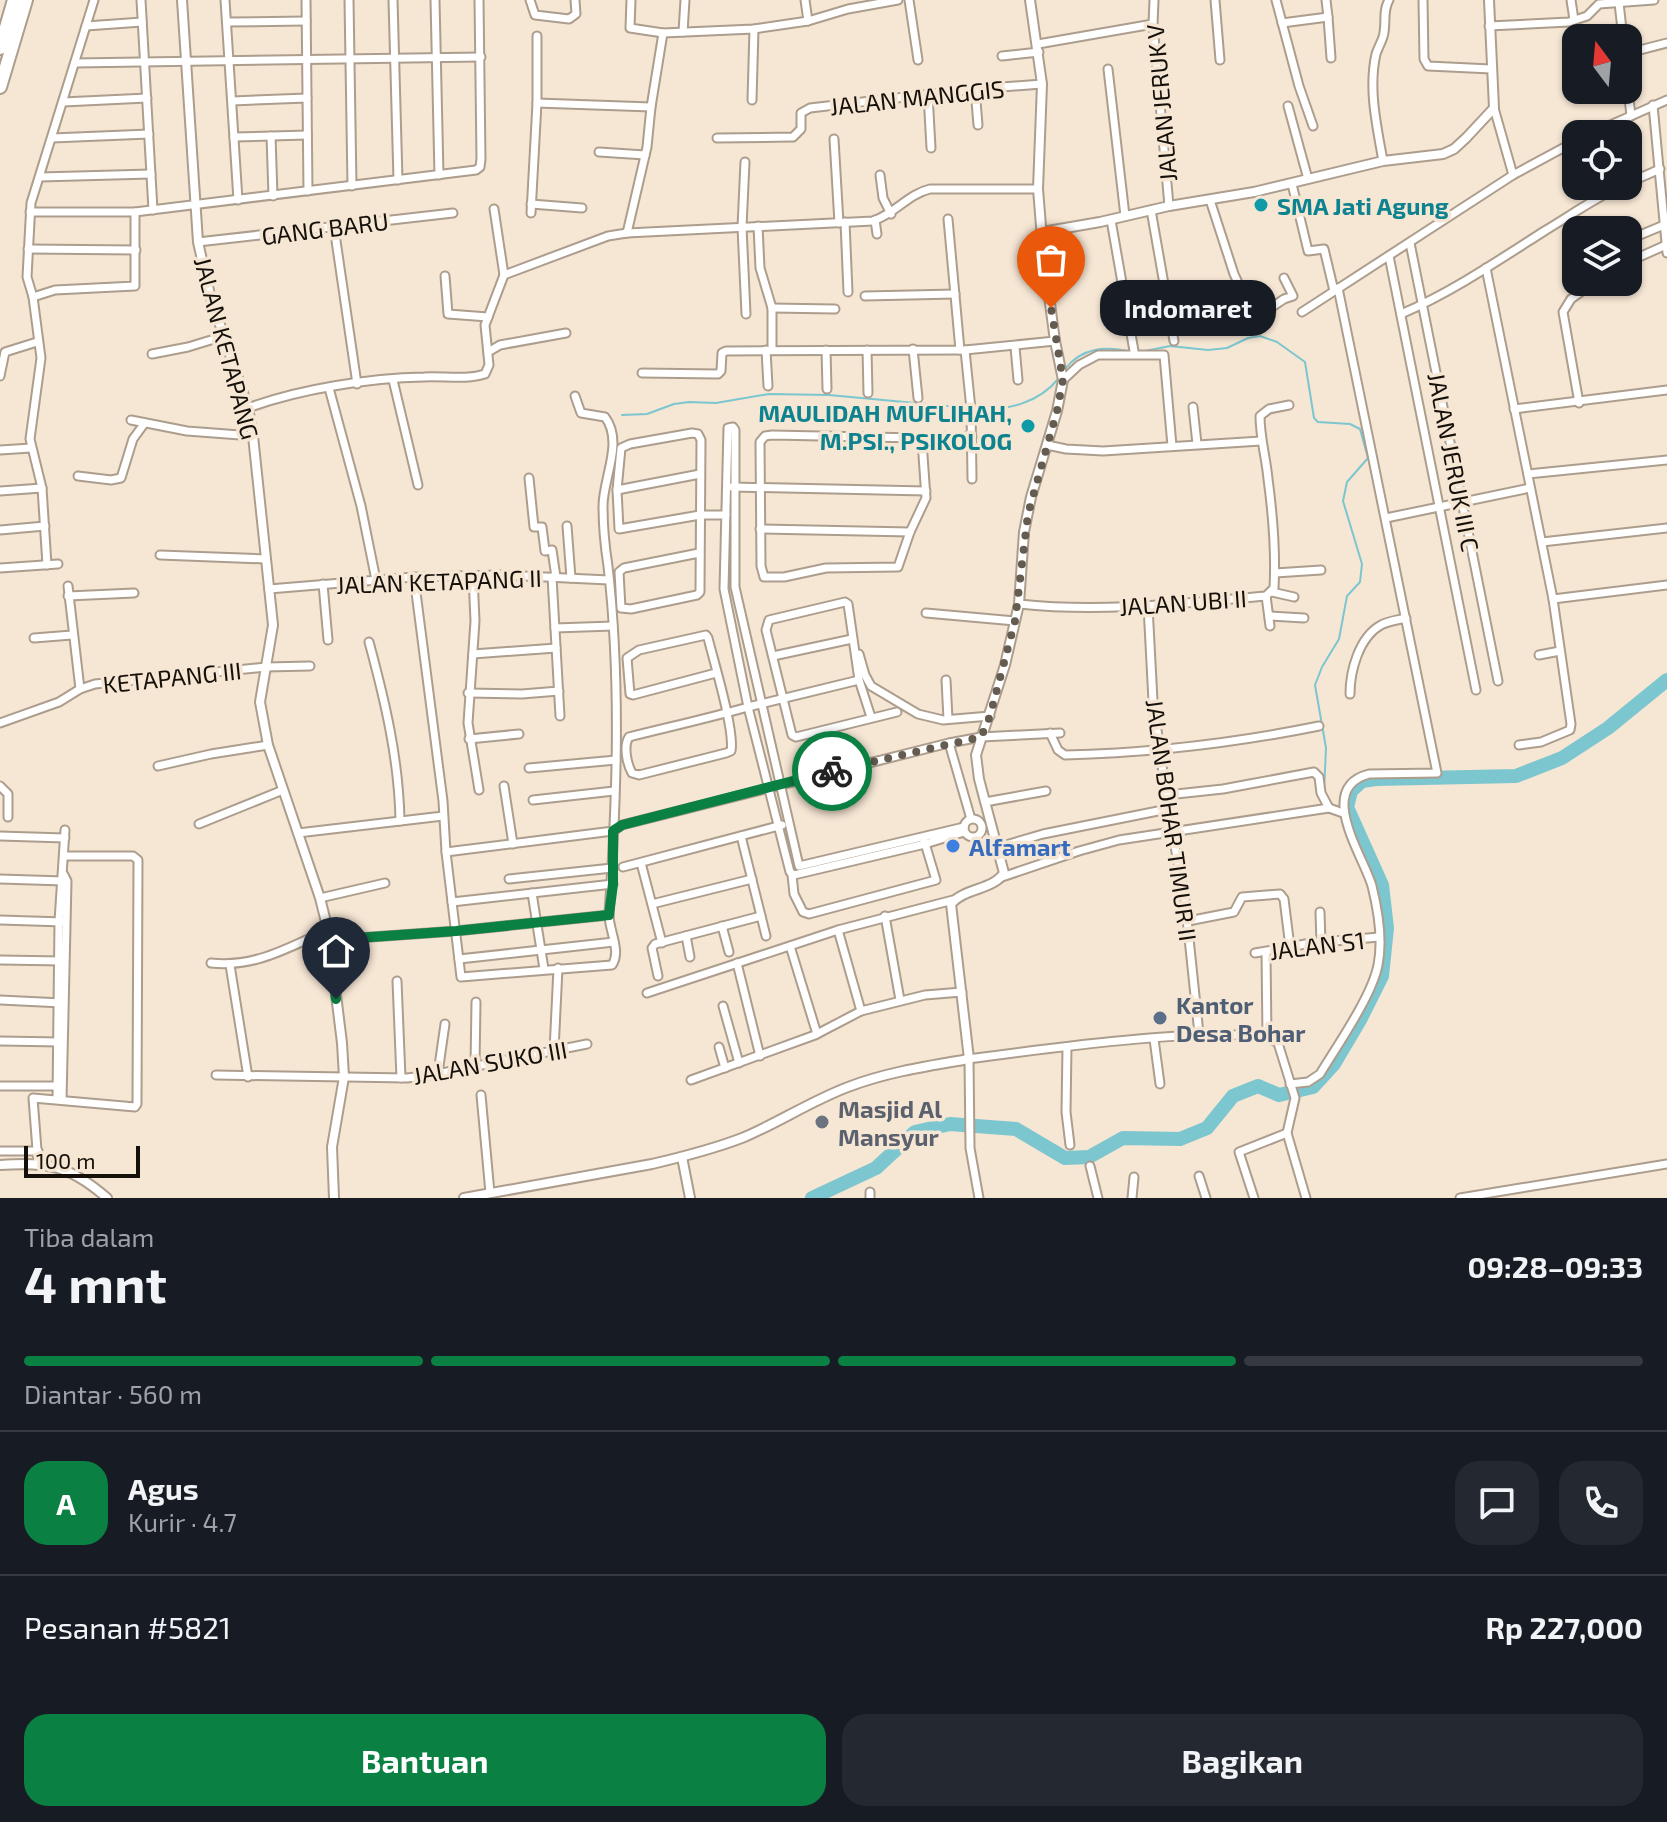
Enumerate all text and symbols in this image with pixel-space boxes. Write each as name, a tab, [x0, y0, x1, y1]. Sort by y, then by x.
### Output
street label: JALAN JERUK V	[1140, 23, 1182, 183]
north arrow	[1562, 24, 1642, 104]
map controls	[1562, 24, 1642, 296]
street label: JALAN MANGGIS	[828, 73, 1006, 121]
button: locate	[1562, 120, 1642, 200]
place label: SMA Jati Agung	[1277, 191, 1449, 220]
marker: SMA Jati Agung	[1252, 196, 1270, 214]
street label: GANG BARU	[260, 206, 390, 250]
button: layers	[1562, 216, 1642, 296]
pin	[1017, 226, 1085, 308]
icon: bag	[1029, 238, 1073, 282]
street label: JALAN KETAPANG	[189, 254, 265, 442]
callout: Indomaret	[1099, 280, 1275, 336]
text: Indomaret	[1124, 292, 1252, 323]
street label: JALAN JERUK III C	[1422, 370, 1486, 554]
place label: MAULIDAH MUFLIHAH, M.PSI., PSIKOLOG	[758, 398, 1012, 455]
marker: MAULIDAH MUFLIHAH, M.PSI., PSIKOLOG	[1019, 417, 1037, 435]
street label: JALAN KETAPANG II	[336, 563, 542, 599]
street label: JALAN UBI II	[1118, 583, 1248, 621]
street label: KETAPANG III	[101, 655, 243, 699]
street label: JALAN BOHAR TIMUR II	[1141, 697, 1203, 943]
courier	[792, 731, 872, 811]
icon: bike	[810, 749, 854, 793]
place label: Alfamart	[969, 832, 1071, 861]
marker: Alfamart	[944, 837, 962, 855]
pin	[302, 917, 370, 999]
street label: JALAN S1	[1268, 925, 1366, 965]
icon: home	[314, 929, 358, 973]
place label: Kantor Desa Bohar	[1176, 990, 1306, 1047]
marker: Kantor Desa Bohar	[1151, 1009, 1169, 1027]
street label: JALAN SUKO III	[411, 1034, 569, 1090]
place label: Masjid Al Mansyur	[838, 1094, 942, 1151]
marker: Masjid Al Mansyur	[813, 1113, 831, 1131]
scale bar	[24, 1142, 140, 1178]
text: 100 m	[36, 1147, 95, 1173]
text: Tiba dalam	[24, 1221, 154, 1252]
text: 09:28–09:33	[1467, 1248, 1643, 1284]
text: 4 mnt	[24, 1251, 167, 1313]
text: Diantar · 560 m	[24, 1378, 202, 1409]
button: chat	[1455, 1461, 1539, 1545]
button: phone	[1559, 1461, 1643, 1545]
text: Agus	[128, 1470, 199, 1506]
text: A	[56, 1485, 76, 1521]
text: Kurir · 4.7	[128, 1506, 237, 1537]
text: Pesanan #5821	[24, 1609, 231, 1645]
text: Rp 227,000	[1486, 1609, 1643, 1645]
button: Bantuan	[24, 1714, 826, 1806]
button: Bagikan	[842, 1714, 1643, 1806]

